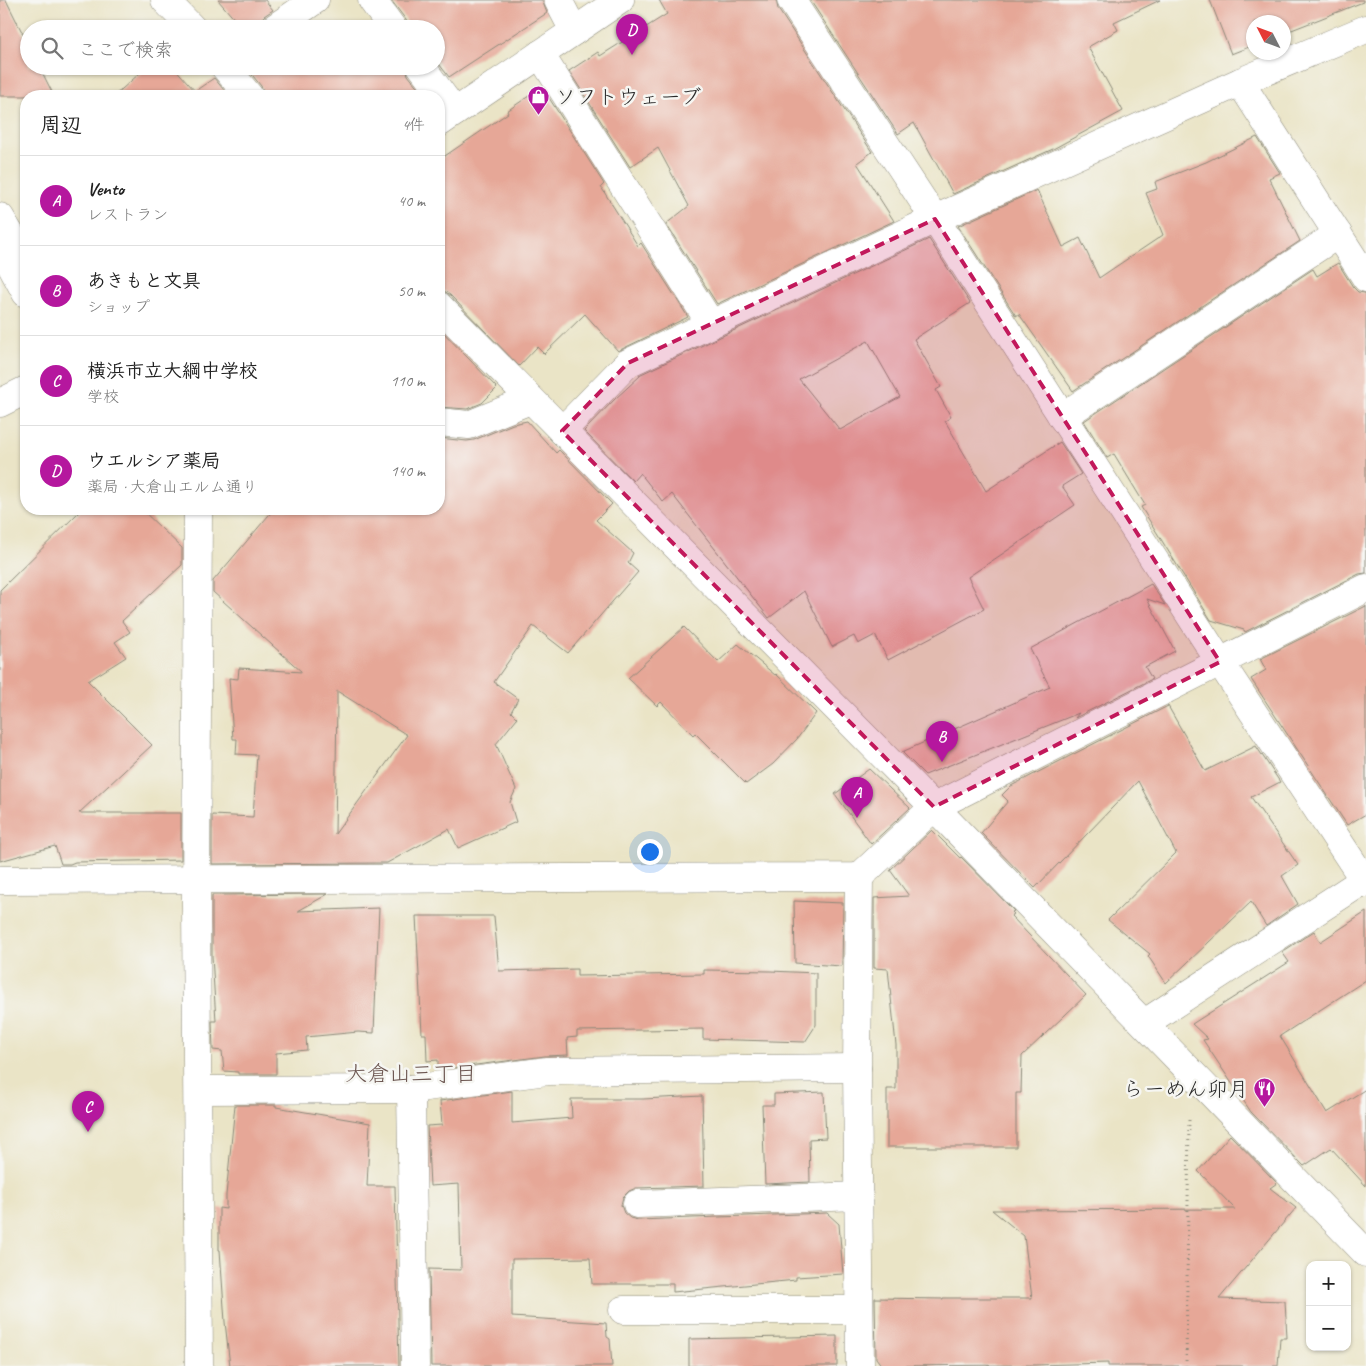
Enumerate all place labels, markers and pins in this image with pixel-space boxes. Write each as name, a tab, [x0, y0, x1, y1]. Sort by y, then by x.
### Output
pin: D	[616, 14, 648, 55]
place label: ソフトウェーブ	[555, 84, 701, 110]
shop icon: ソフトウェーブ	[527, 85, 551, 116]
pin: B	[926, 721, 958, 762]
pin: A	[841, 777, 873, 818]
place label: らーめん卯月	[1123, 1076, 1249, 1102]
restaurant icon: らーめん卯月	[1253, 1077, 1277, 1108]
pin: C	[72, 1091, 104, 1132]

